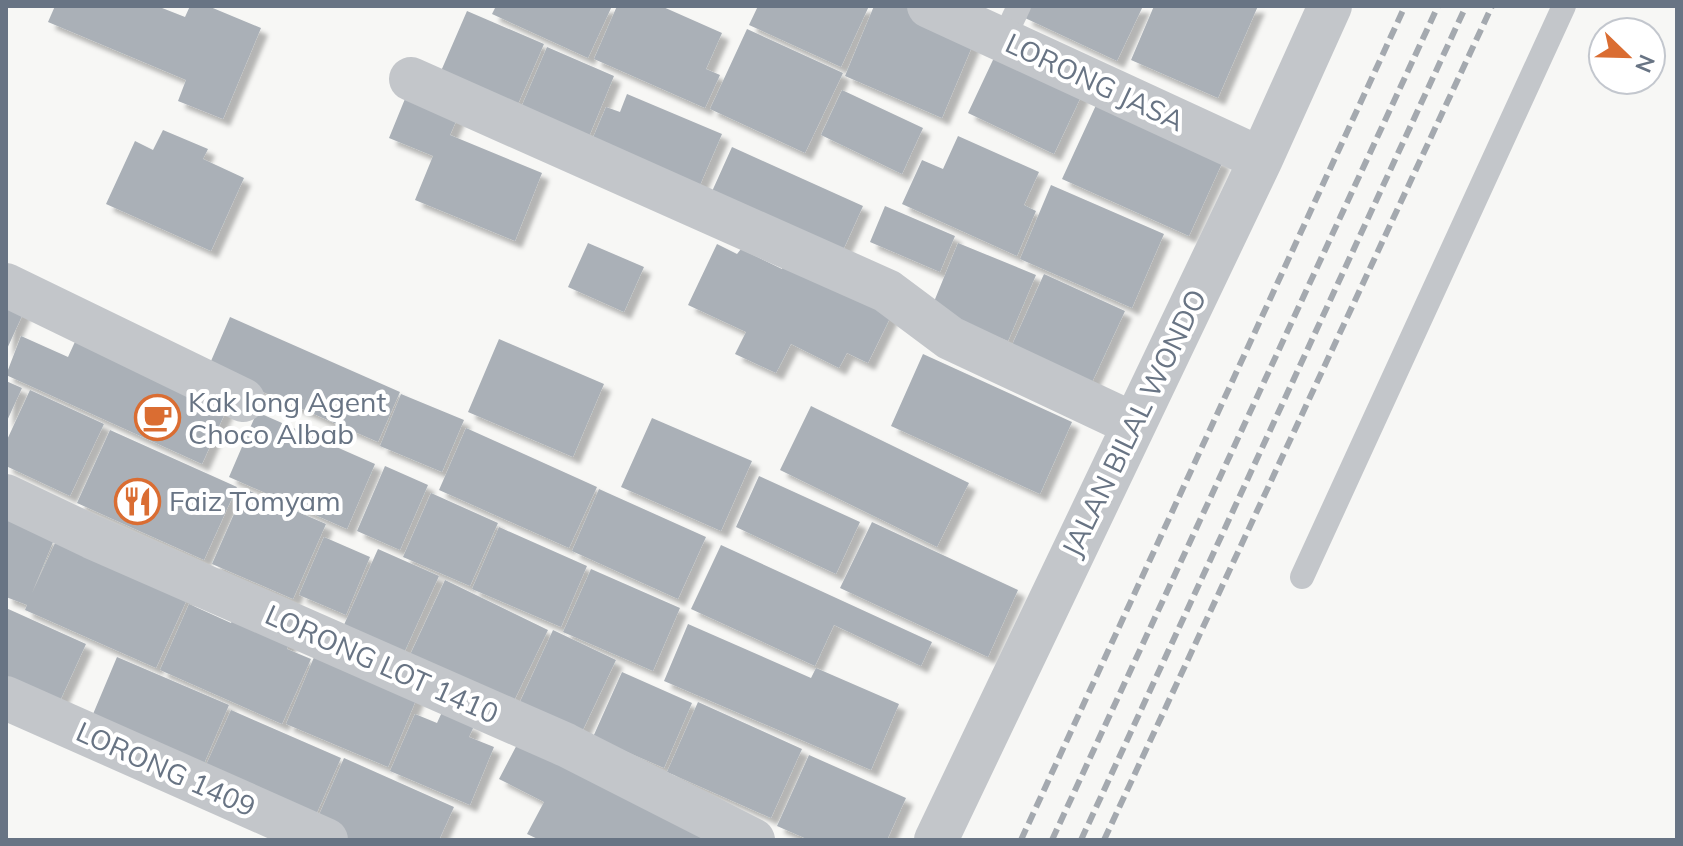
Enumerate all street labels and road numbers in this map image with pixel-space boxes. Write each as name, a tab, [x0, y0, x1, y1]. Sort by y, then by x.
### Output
street label: LORONG JASA	[1000, 25, 1190, 138]
street label: JALAN BILAL WONDO	[1054, 283, 1214, 562]
street label: LORONG LOT 1410	[260, 596, 504, 731]
street label: LORONG 1409	[71, 713, 261, 824]

